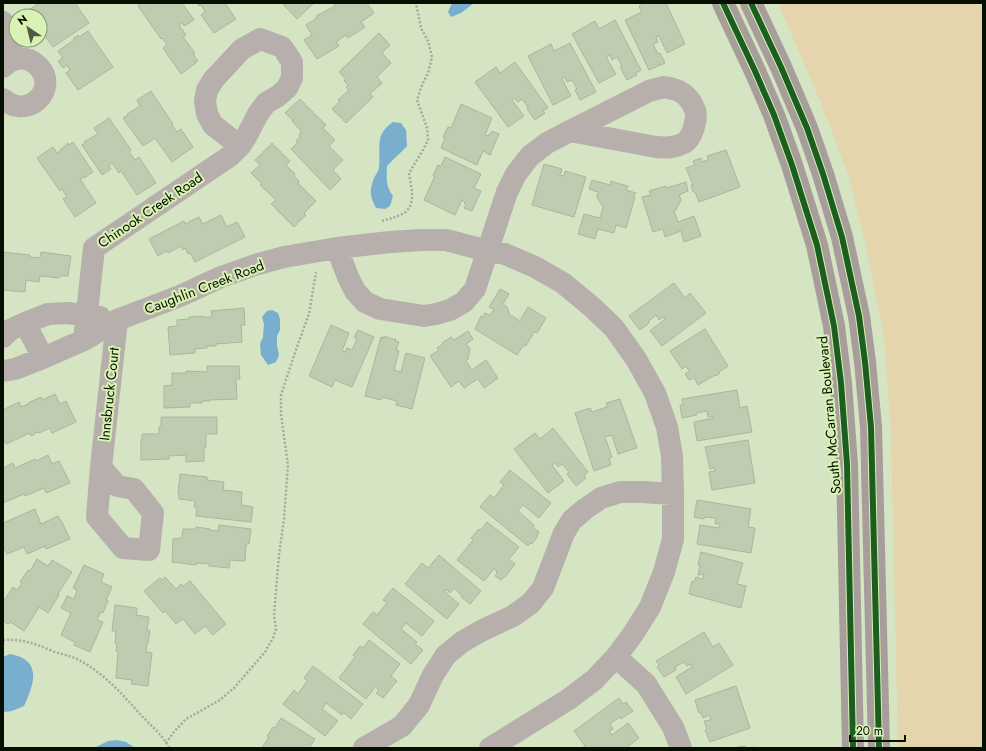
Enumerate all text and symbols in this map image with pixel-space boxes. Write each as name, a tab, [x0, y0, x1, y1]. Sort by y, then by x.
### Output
north arrow	[8, 8, 48, 48]
text: N	[14, 11, 30, 29]
street label: Chinook Creek Road	[94, 167, 206, 253]
street label: Caughlin Creek Road	[141, 255, 267, 319]
street label: South McCarran Boulevard	[812, 335, 846, 495]
street label: Innsbruck Court	[94, 346, 124, 442]
scale bar	[850, 717, 905, 743]
text: 20 m	[856, 722, 883, 740]

